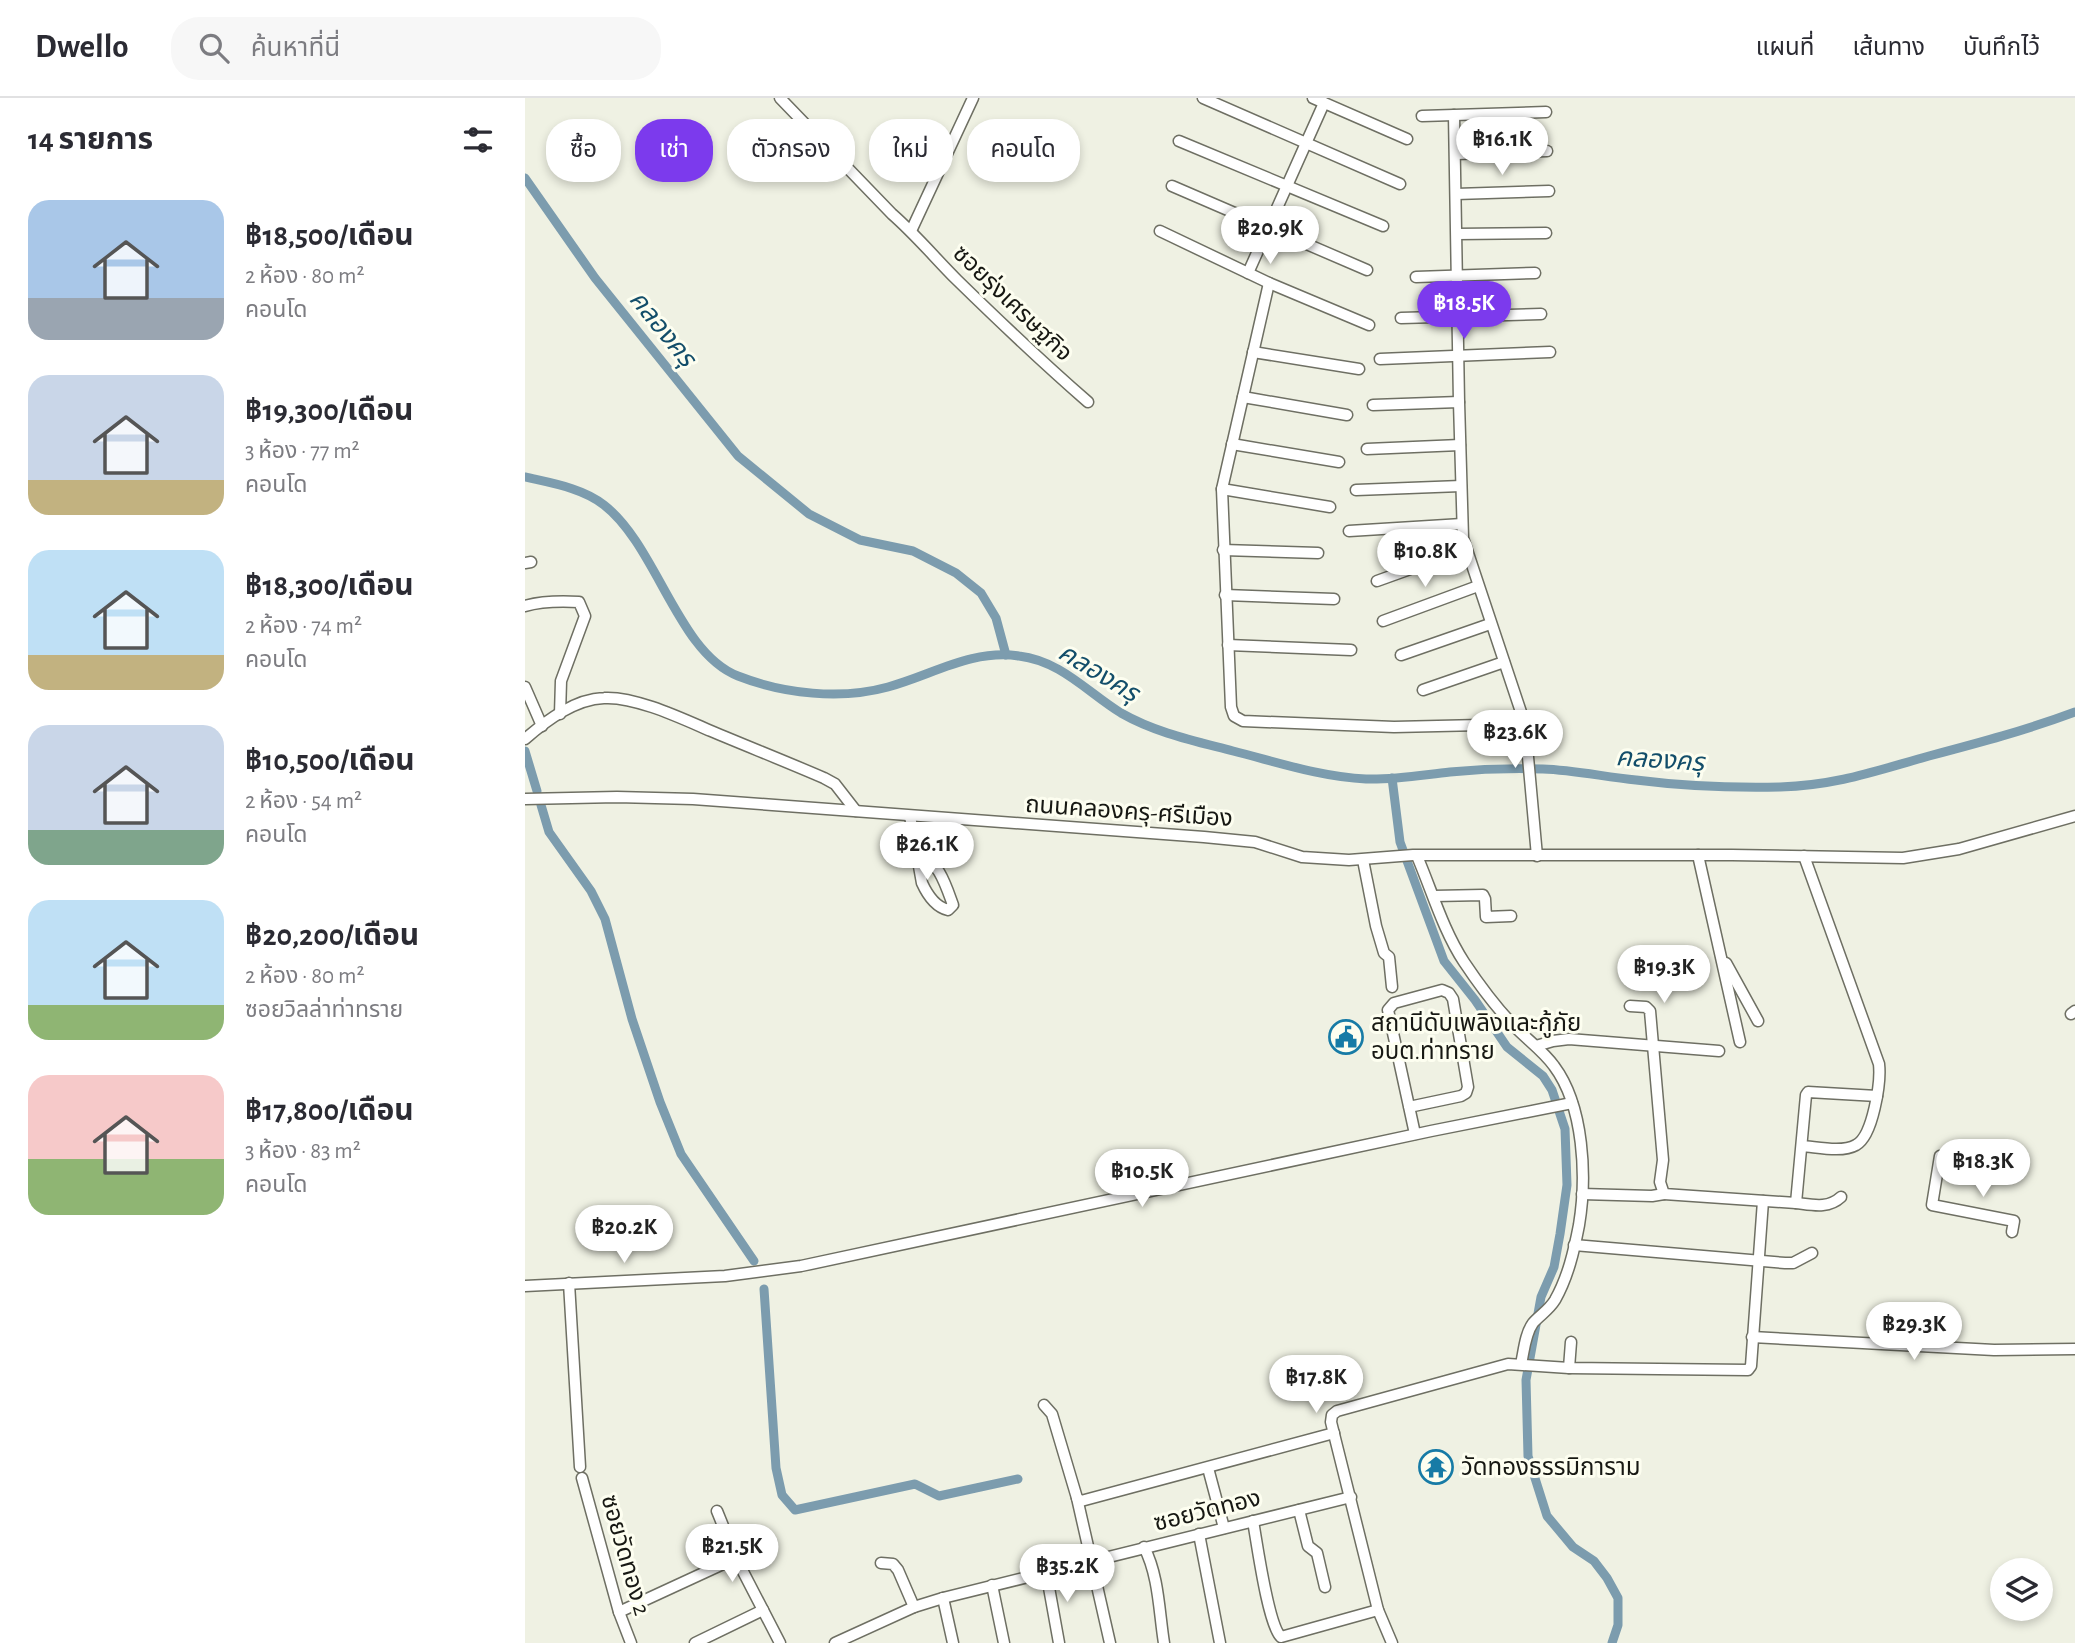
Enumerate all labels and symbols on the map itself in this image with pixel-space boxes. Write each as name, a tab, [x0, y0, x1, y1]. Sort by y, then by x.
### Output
pin: ฿16.1K	[1445, 118, 1559, 177]
pin: ฿20.9K	[1213, 206, 1327, 266]
street label: ซอยรุ่งเศรษฐกิจ	[947, 239, 1079, 368]
pin: ฿18.5K	[1407, 282, 1521, 341]
water label: คลองครุ	[623, 286, 702, 374]
pin: ฿10.8K	[1368, 530, 1482, 589]
water label: คลองครุ	[1053, 639, 1145, 710]
pin: ฿23.6K	[1458, 710, 1572, 770]
water label: คลองครุ	[1615, 744, 1707, 778]
street label: ถนนคลองครุ-ศรีเมือง	[1024, 792, 1234, 833]
pin: ฿26.1K	[870, 822, 984, 882]
pin: ฿19.3K	[1607, 946, 1721, 1005]
place label: สถานีดับเพลิงและกู้ภัย อบต.ท่าทราย	[1371, 1010, 1581, 1064]
public building icon: สถานีดับเพลิงและกู้ภัย อบต.ท่าทราย	[1327, 1018, 1365, 1056]
pin: ฿18.3K	[1926, 1140, 2040, 1199]
pin: ฿10.5K	[1085, 1150, 1199, 1209]
pin: ฿20.2K	[567, 1206, 681, 1265]
pin: ฿29.3K	[1857, 1302, 1971, 1362]
pin: ฿17.8K	[1259, 1356, 1373, 1415]
temple icon: วัดทองธรรมิการาม	[1417, 1448, 1455, 1486]
place label: วัดทองธรรมิการาม	[1461, 1455, 1640, 1480]
street label: ซอยวัดทอง	[1151, 1485, 1263, 1536]
street label: ซอยวัดทอง 2	[596, 1492, 655, 1618]
pin: ฿21.5K	[675, 1524, 789, 1584]
pin: ฿35.2K	[1010, 1544, 1124, 1604]

